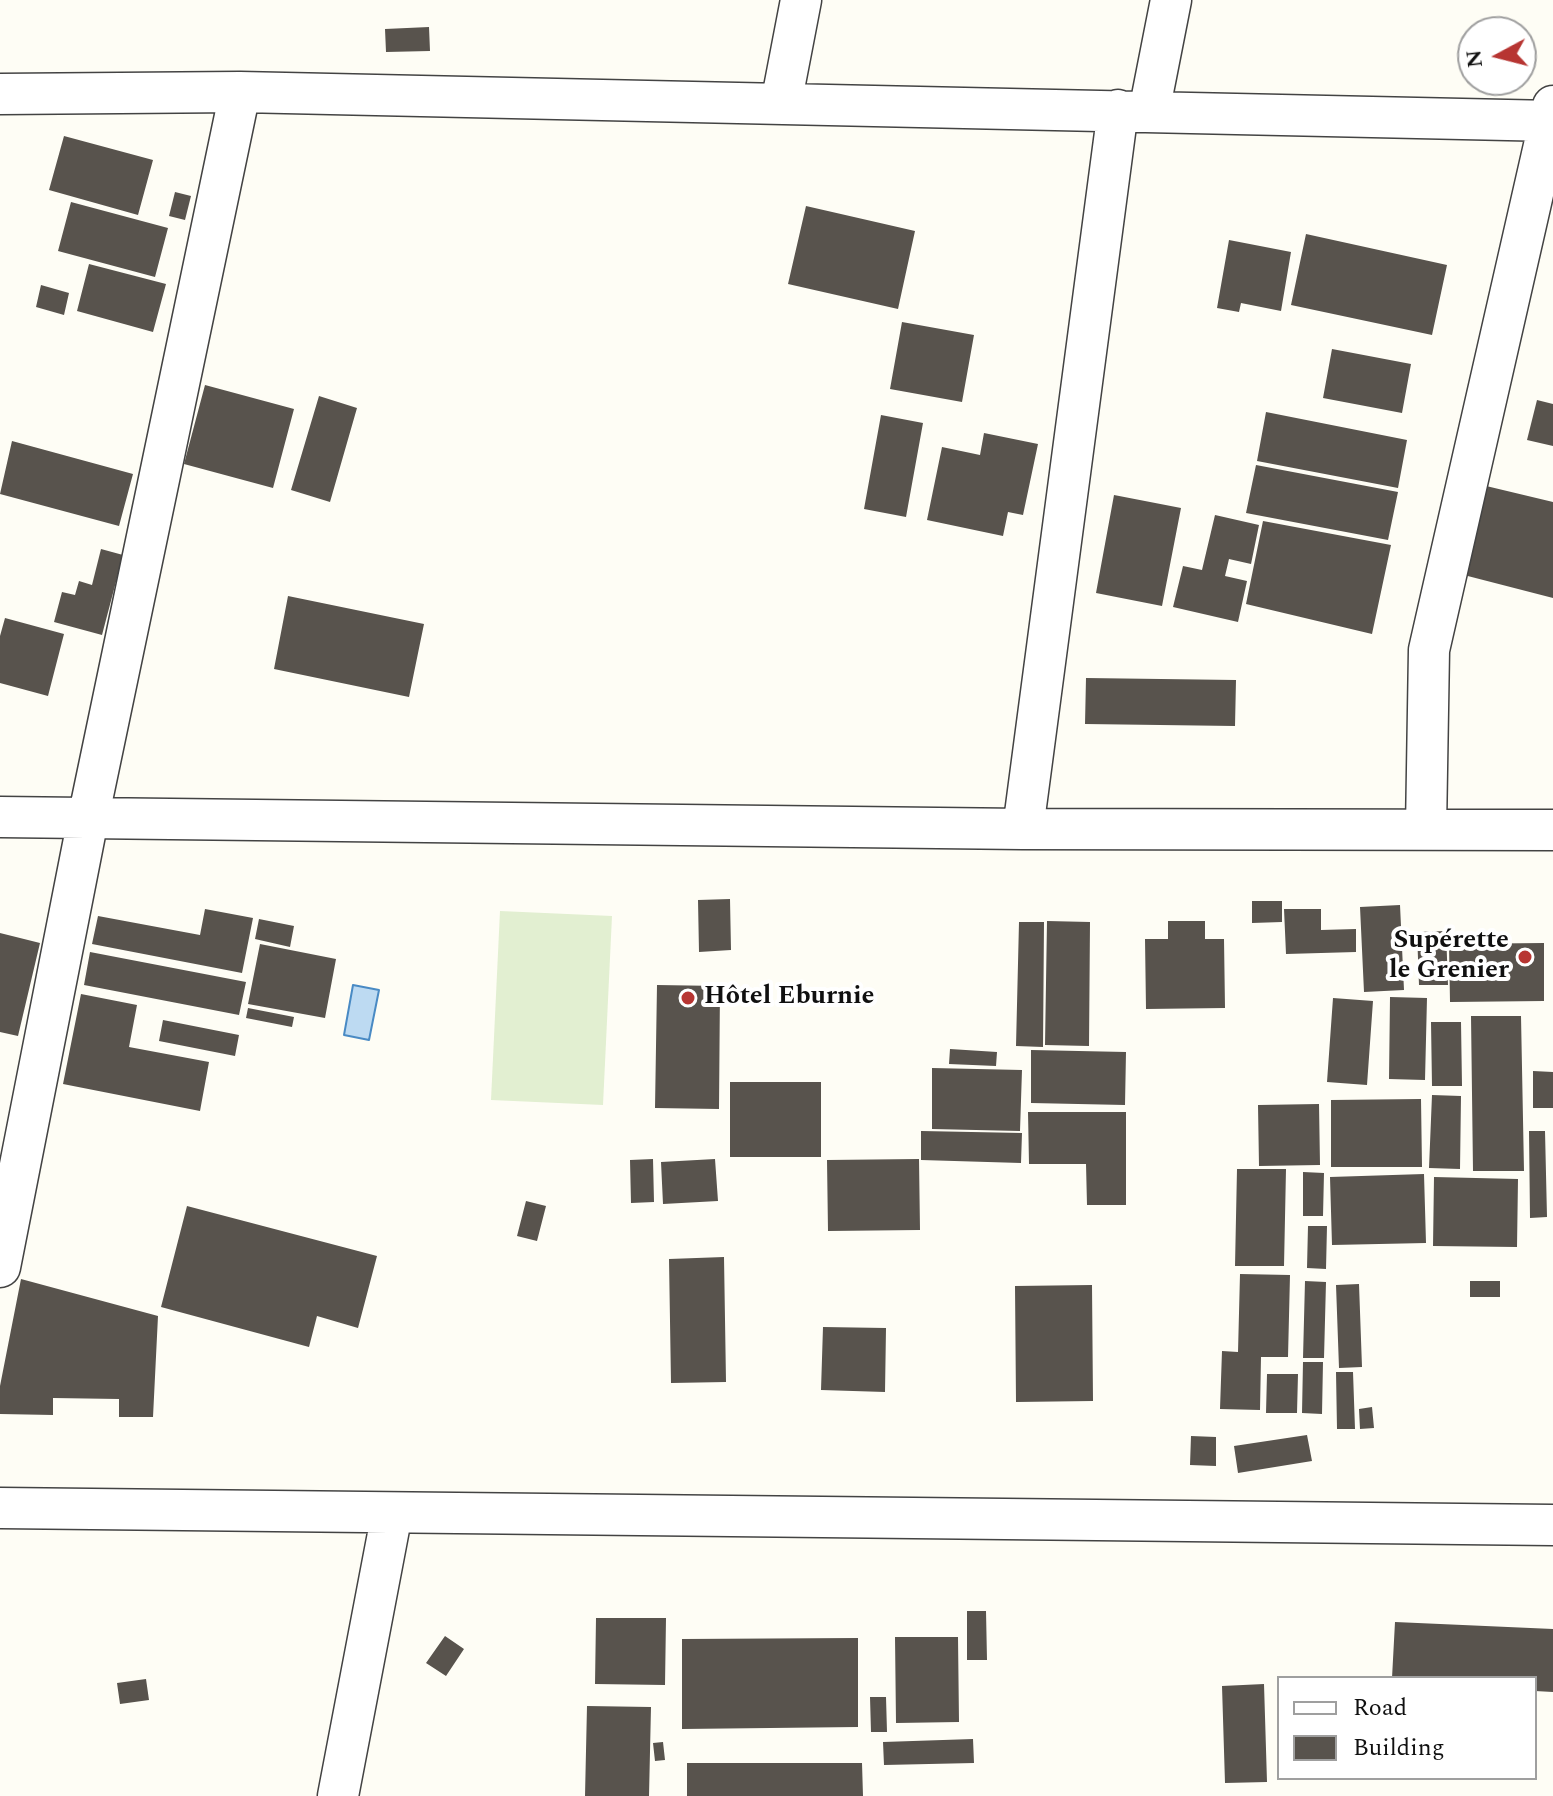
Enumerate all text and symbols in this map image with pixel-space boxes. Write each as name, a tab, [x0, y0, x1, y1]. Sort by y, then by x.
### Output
north arrow	[1457, 16, 1537, 96]
text: N	[1457, 48, 1492, 70]
place label: Supérette le Grenier	[1389, 926, 1509, 988]
marker: Supérette le Grenier	[1516, 948, 1534, 966]
place label: Hôtel Eburnie	[704, 982, 875, 1014]
marker: Hôtel Eburnie	[679, 989, 697, 1007]
legend	[1277, 1676, 1537, 1780]
text: Road	[1353, 1690, 1407, 1726]
text: Building	[1353, 1730, 1445, 1766]

